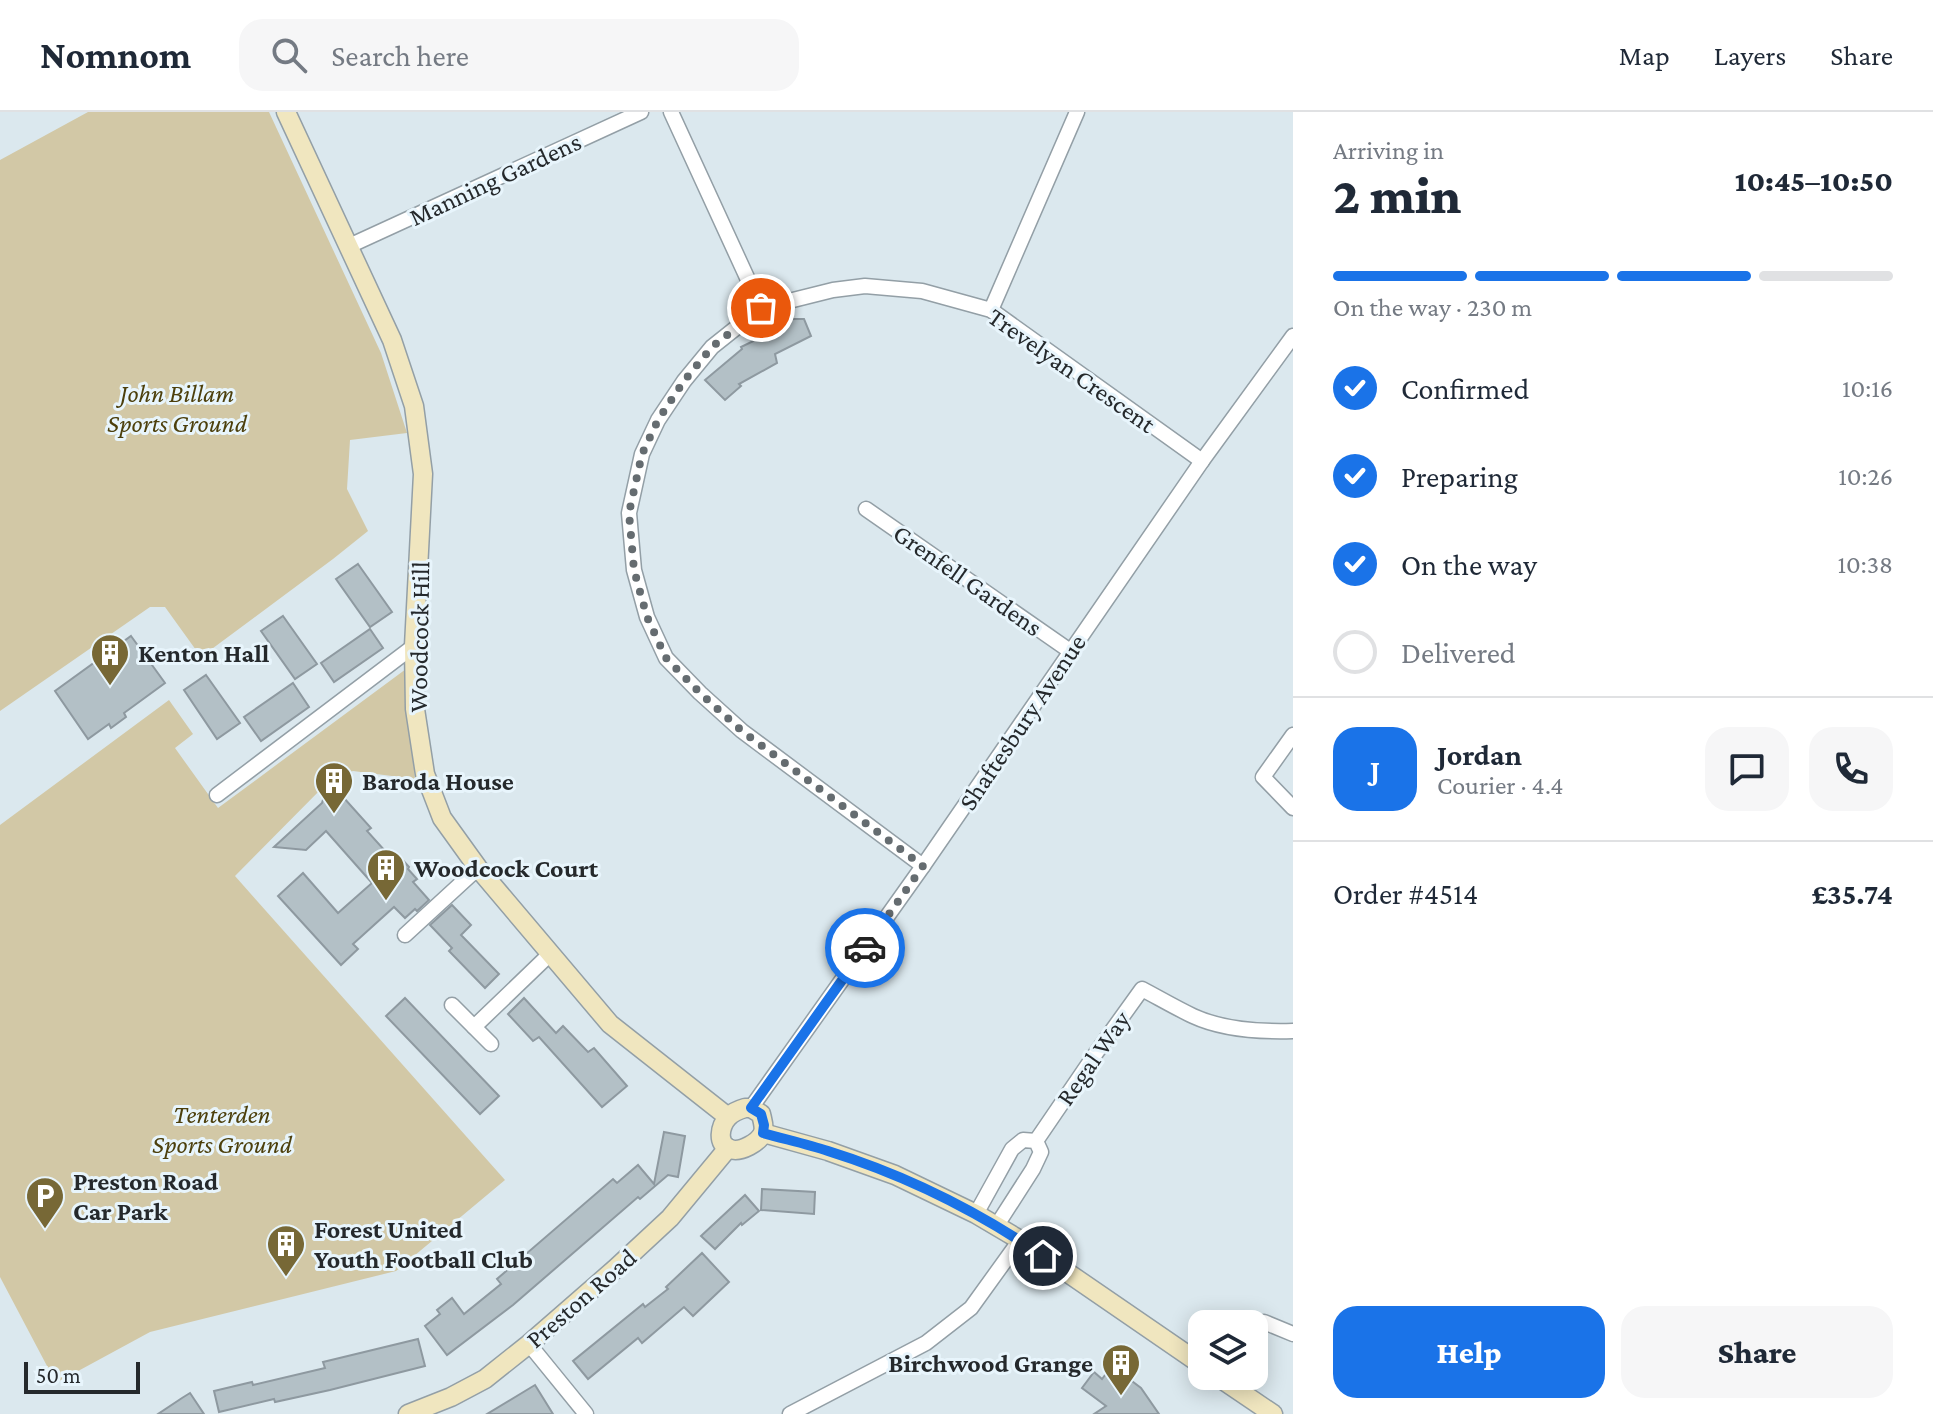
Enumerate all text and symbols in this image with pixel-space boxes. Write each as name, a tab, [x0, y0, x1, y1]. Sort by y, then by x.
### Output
search box	[239, 19, 799, 91]
icon: search	[267, 33, 311, 77]
text: Nomnom	[40, 34, 191, 76]
text: Search here	[331, 39, 469, 72]
text: Map	[1619, 40, 1670, 71]
text: Layers	[1714, 40, 1786, 71]
text: Share	[1830, 40, 1893, 71]
street label: Manning Gardens	[405, 127, 586, 232]
text: Arriving in	[1333, 136, 1444, 165]
text: 10:45–10:50	[1735, 164, 1893, 197]
text: 2 min	[1333, 166, 1461, 224]
pin	[727, 274, 795, 342]
icon: bag	[739, 286, 783, 330]
text: On the way · 230 m	[1333, 293, 1532, 322]
street label: Trevelyan Crescent	[983, 302, 1161, 439]
icon: check	[1333, 366, 1377, 410]
text: Confirmed	[1401, 372, 1529, 405]
text: 10:16	[1842, 374, 1893, 403]
park label: John Billam Sports Ground	[107, 379, 248, 438]
icon: check	[1333, 454, 1377, 498]
text: Preparing	[1401, 460, 1518, 493]
text: 10:26	[1838, 462, 1893, 491]
street label: Grenfell Gardens	[888, 518, 1048, 642]
icon: check	[1333, 542, 1377, 586]
text: On the way	[1401, 548, 1537, 581]
text: 10:38	[1837, 550, 1893, 579]
street label: Woodcock Hill	[404, 561, 435, 713]
street label: Shaftesbury Avenue	[953, 629, 1092, 816]
building icon: Kenton Hall	[89, 632, 131, 687]
text: Delivered	[1401, 636, 1516, 669]
place label: Kenton Hall	[138, 639, 270, 668]
button: chat	[1705, 727, 1789, 811]
button: phone	[1809, 727, 1893, 811]
text: Jordan	[1437, 738, 1522, 771]
text: J	[1370, 753, 1380, 786]
building icon: Baroda House	[313, 760, 355, 815]
place label: Baroda House	[362, 767, 514, 796]
text: Courier · 4.4	[1437, 771, 1563, 800]
building icon: Woodcock Court	[365, 847, 407, 902]
place label: Woodcock Court	[413, 854, 599, 883]
text: Order #4514	[1333, 877, 1478, 910]
text: £35.74	[1811, 877, 1893, 910]
courier	[825, 908, 905, 988]
icon: car	[843, 926, 887, 970]
street label: Regal Way	[1050, 1005, 1137, 1111]
park label: Tenterden Sports Ground	[152, 1100, 293, 1159]
place label: Preston Road Car Park	[73, 1167, 218, 1226]
parking icon: Preston Road Car Park	[24, 1175, 66, 1230]
place label: Forest United Youth Football Club	[314, 1215, 533, 1274]
pin	[1009, 1222, 1077, 1290]
building icon: Forest United Youth Football Club	[265, 1223, 307, 1278]
icon: home	[1021, 1234, 1065, 1278]
street label: Preston Road	[520, 1243, 642, 1354]
button: Help	[1333, 1306, 1605, 1398]
button: Share	[1621, 1306, 1893, 1398]
map controls	[1188, 1310, 1268, 1390]
button: layers	[1188, 1310, 1268, 1390]
building icon: Birchwood Grange	[1100, 1342, 1142, 1397]
place label: Birchwood Grange	[888, 1349, 1093, 1378]
scale bar	[24, 1358, 140, 1394]
text: 50 m	[36, 1363, 81, 1388]

